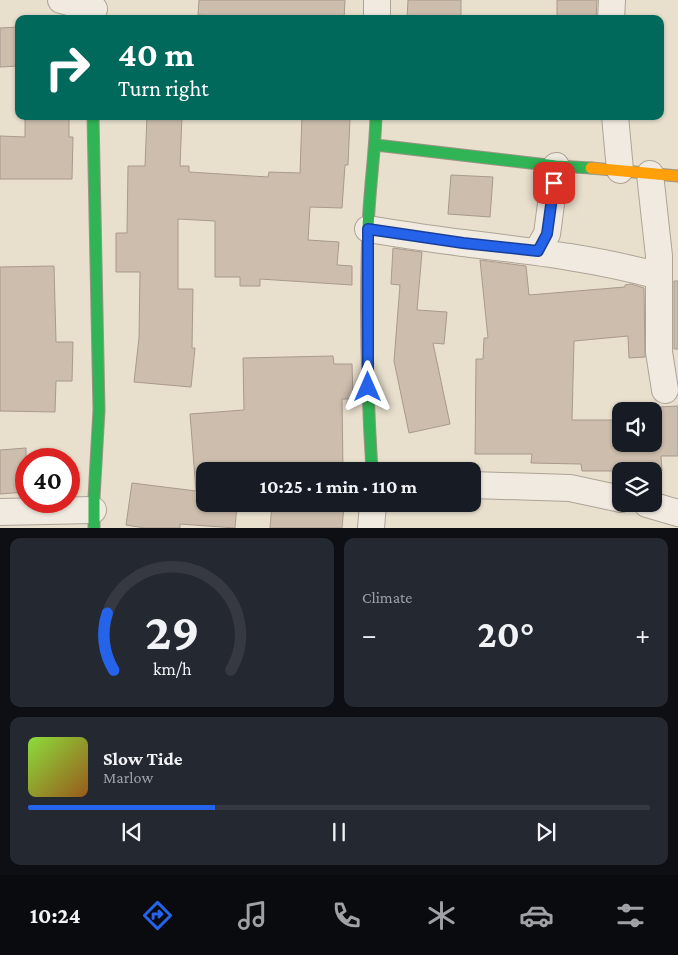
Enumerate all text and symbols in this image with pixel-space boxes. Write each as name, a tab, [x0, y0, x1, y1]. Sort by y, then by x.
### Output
icon: right	[35, 35, 100, 100]
text: 40 m	[118, 35, 195, 74]
text: Turn right	[118, 76, 209, 101]
pin	[533, 162, 575, 204]
icon: arrive	[540, 169, 568, 197]
position arrow	[341, 360, 393, 412]
map controls	[612, 402, 662, 512]
button: sound	[612, 402, 662, 452]
speed limit sign: 40	[15, 448, 80, 513]
button: layers	[612, 462, 662, 512]
text: 10:25 · 1 min · 110 m	[260, 476, 417, 497]
text: Climate	[362, 589, 412, 606]
text: 29	[145, 602, 199, 660]
text: 20°	[477, 613, 535, 655]
text: −	[362, 619, 377, 650]
text: +	[635, 619, 650, 650]
text: km/h	[153, 659, 192, 679]
text: Slow Tide	[103, 748, 183, 769]
text: Marlow	[103, 769, 153, 786]
icon: previous	[118, 818, 146, 846]
icon: pause	[325, 818, 353, 846]
icon: next	[532, 818, 560, 846]
icon: directions	[140, 898, 175, 933]
icon: music	[235, 898, 270, 933]
icon: phone	[329, 898, 364, 933]
icon: climate	[424, 898, 459, 933]
icon: car	[519, 898, 554, 933]
icon: filters	[613, 898, 648, 933]
text: 10:24	[30, 903, 81, 928]

